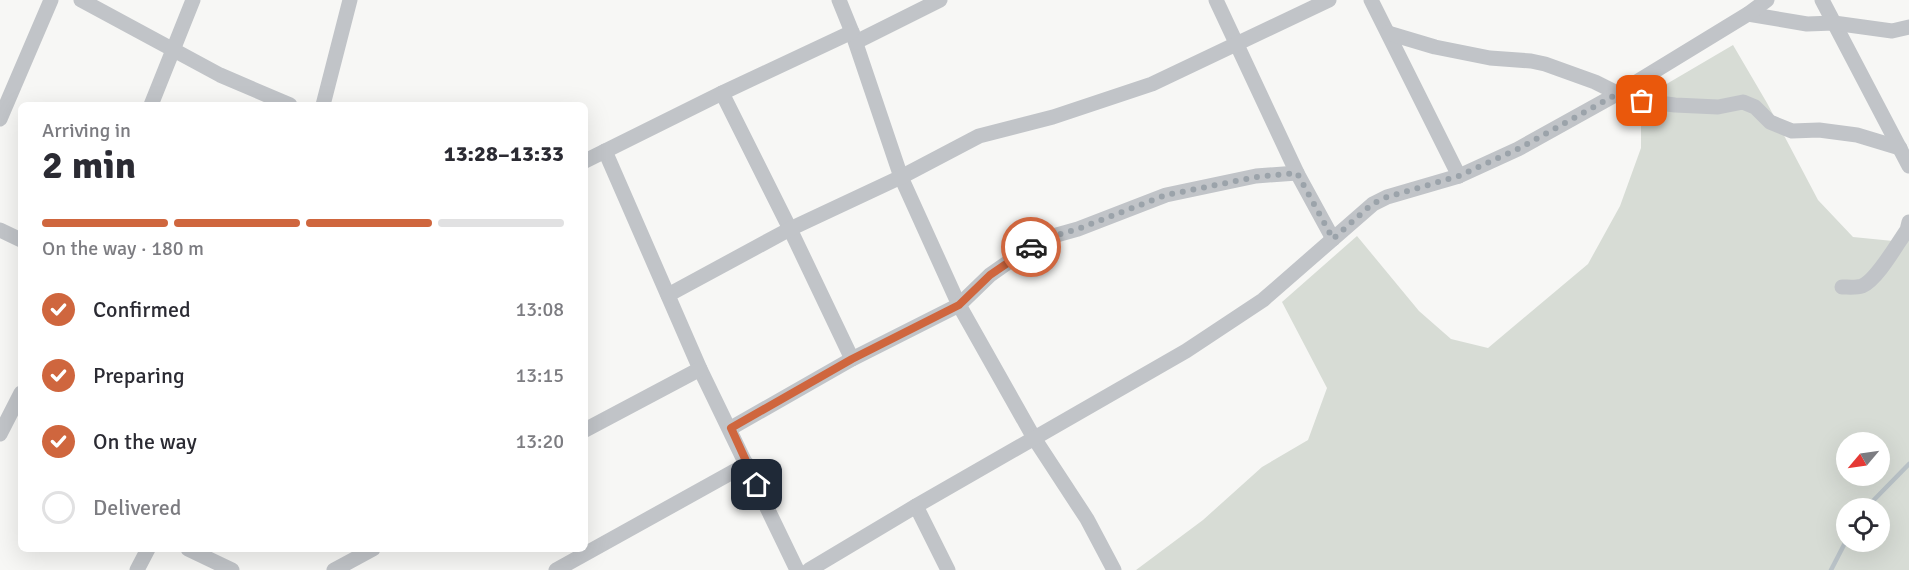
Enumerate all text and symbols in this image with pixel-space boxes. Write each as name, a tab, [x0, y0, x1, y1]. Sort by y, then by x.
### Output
pin	[1616, 75, 1667, 126]
icon: bag	[1625, 84, 1658, 117]
text: Arriving in	[42, 118, 131, 143]
text: 13:28–13:33	[444, 140, 564, 167]
text: 2 min	[42, 141, 136, 189]
courier	[1001, 217, 1061, 277]
icon: car	[1015, 231, 1048, 264]
text: On the way · 180 m	[42, 236, 204, 261]
icon: check	[42, 293, 75, 326]
text: Confirmed	[93, 296, 191, 323]
text: 13:08	[515, 297, 564, 322]
icon: check	[42, 359, 75, 392]
text: Preparing	[93, 362, 185, 389]
text: 13:15	[515, 363, 564, 388]
icon: check	[42, 425, 75, 458]
text: On the way	[93, 428, 197, 455]
text: 13:20	[515, 429, 564, 454]
north arrow	[1836, 432, 1890, 486]
map controls	[1836, 432, 1890, 552]
pin	[731, 459, 782, 510]
icon: home	[740, 468, 773, 501]
text: Delivered	[93, 494, 181, 521]
button: locate	[1836, 498, 1890, 552]

